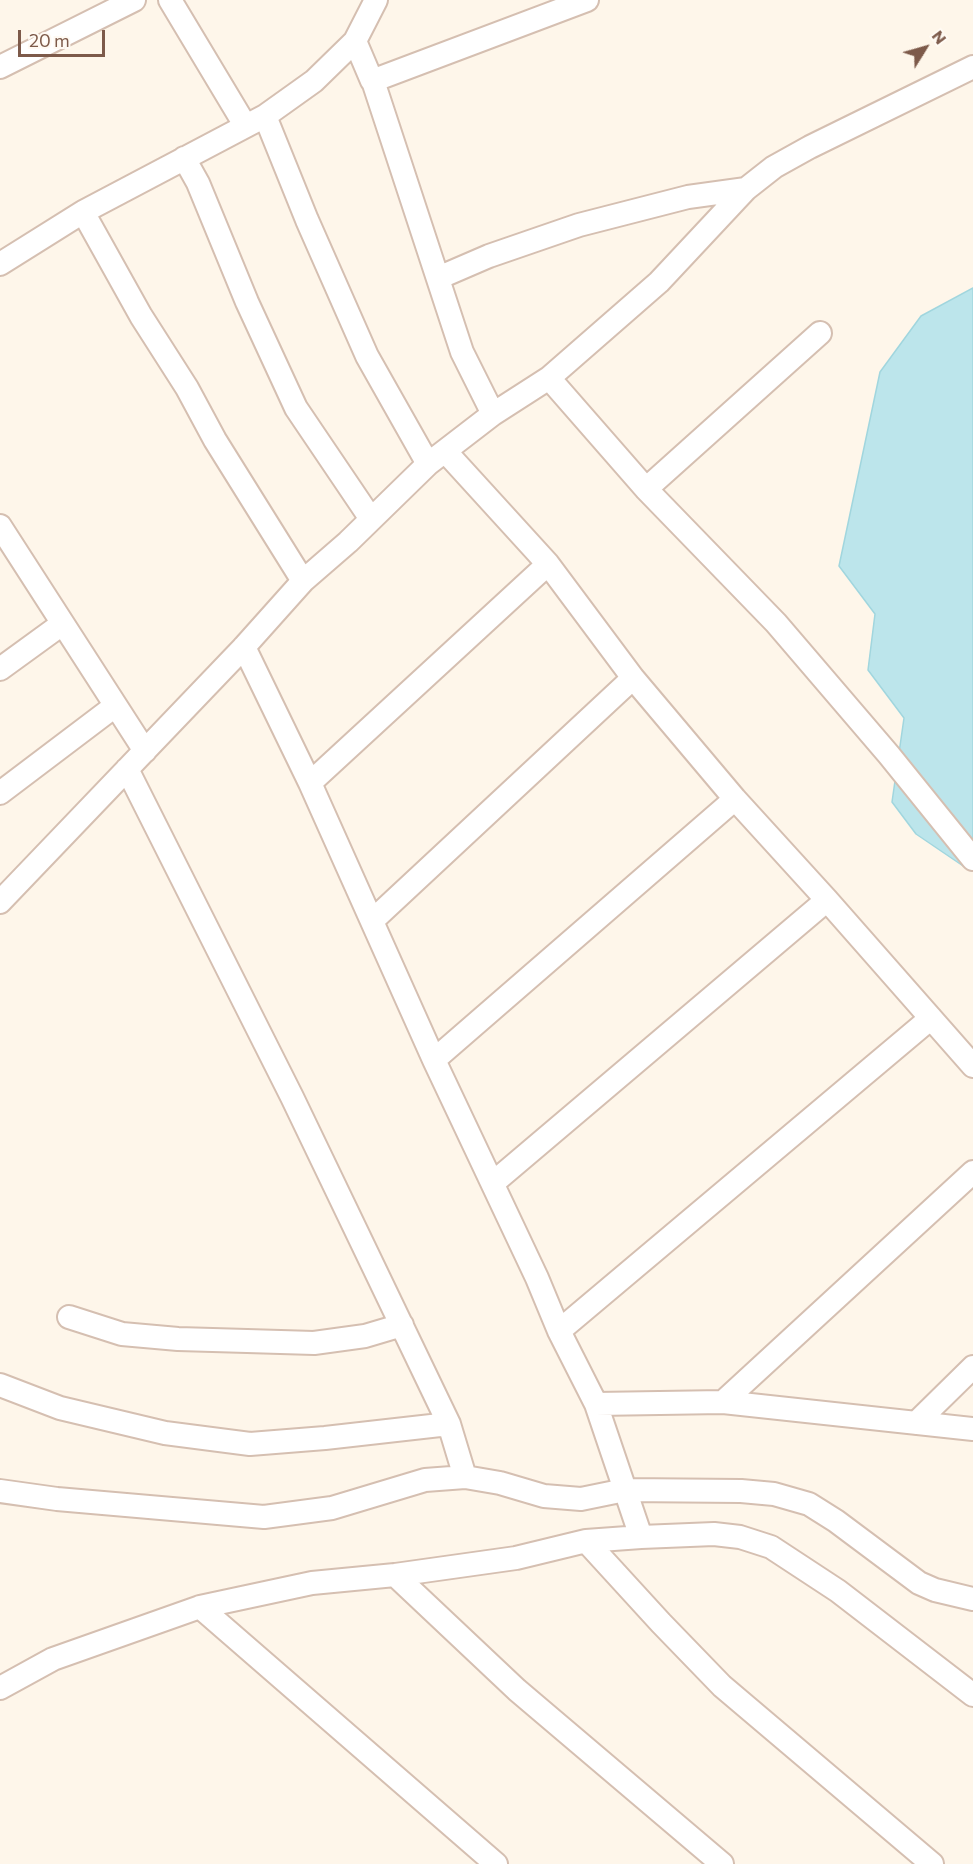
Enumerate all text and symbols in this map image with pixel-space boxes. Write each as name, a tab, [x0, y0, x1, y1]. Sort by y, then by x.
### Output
scale bar	[21, 18, 108, 56]
north arrow	[895, 18, 955, 78]
text: N	[929, 26, 951, 47]
text: 20 m	[29, 29, 70, 51]

